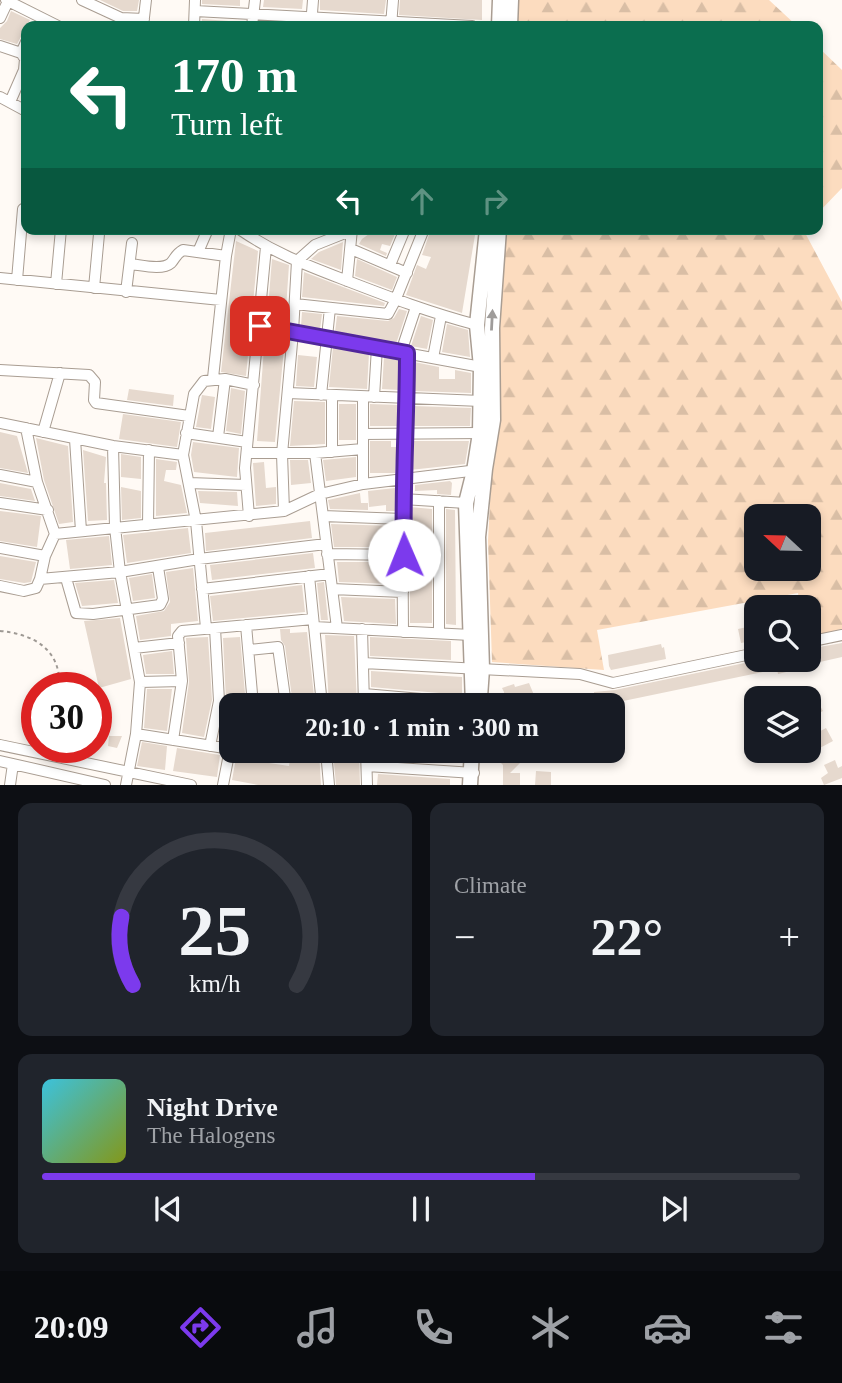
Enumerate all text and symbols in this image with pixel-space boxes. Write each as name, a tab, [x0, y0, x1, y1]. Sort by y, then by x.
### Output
text: 170 m	[171, 48, 298, 103]
icon: left	[56, 49, 147, 140]
text: Turn left	[171, 106, 283, 142]
icon: left	[330, 182, 368, 220]
icon: ahead	[403, 182, 441, 220]
icon: right	[476, 182, 514, 220]
pin	[230, 296, 290, 356]
icon: arrive	[241, 307, 279, 345]
one-way arrow	[487, 308, 498, 330]
north arrow	[744, 504, 821, 581]
map controls	[744, 504, 821, 763]
position arrow	[367, 518, 441, 592]
button: search	[744, 595, 821, 672]
speed limit sign: 30	[21, 672, 112, 763]
button: layers	[744, 686, 821, 763]
text: 20:10 · 1 min · 300 m	[305, 713, 539, 742]
text: Climate	[454, 873, 527, 898]
text: 25	[179, 891, 251, 972]
text: 22°	[591, 909, 663, 966]
text: −	[454, 916, 475, 958]
text: +	[779, 916, 800, 958]
text: km/h	[189, 970, 241, 997]
text: Night Drive	[147, 1093, 278, 1122]
text: The Halogens	[147, 1123, 275, 1148]
icon: previous	[149, 1190, 187, 1228]
icon: pause	[402, 1190, 440, 1228]
icon: next	[655, 1190, 693, 1228]
icon: directions	[176, 1303, 225, 1352]
icon: music	[293, 1303, 342, 1352]
icon: phone	[409, 1303, 458, 1352]
icon: climate	[526, 1303, 575, 1352]
icon: car	[643, 1303, 692, 1352]
icon: filters	[759, 1303, 808, 1352]
text: 20:09	[34, 1309, 108, 1345]

